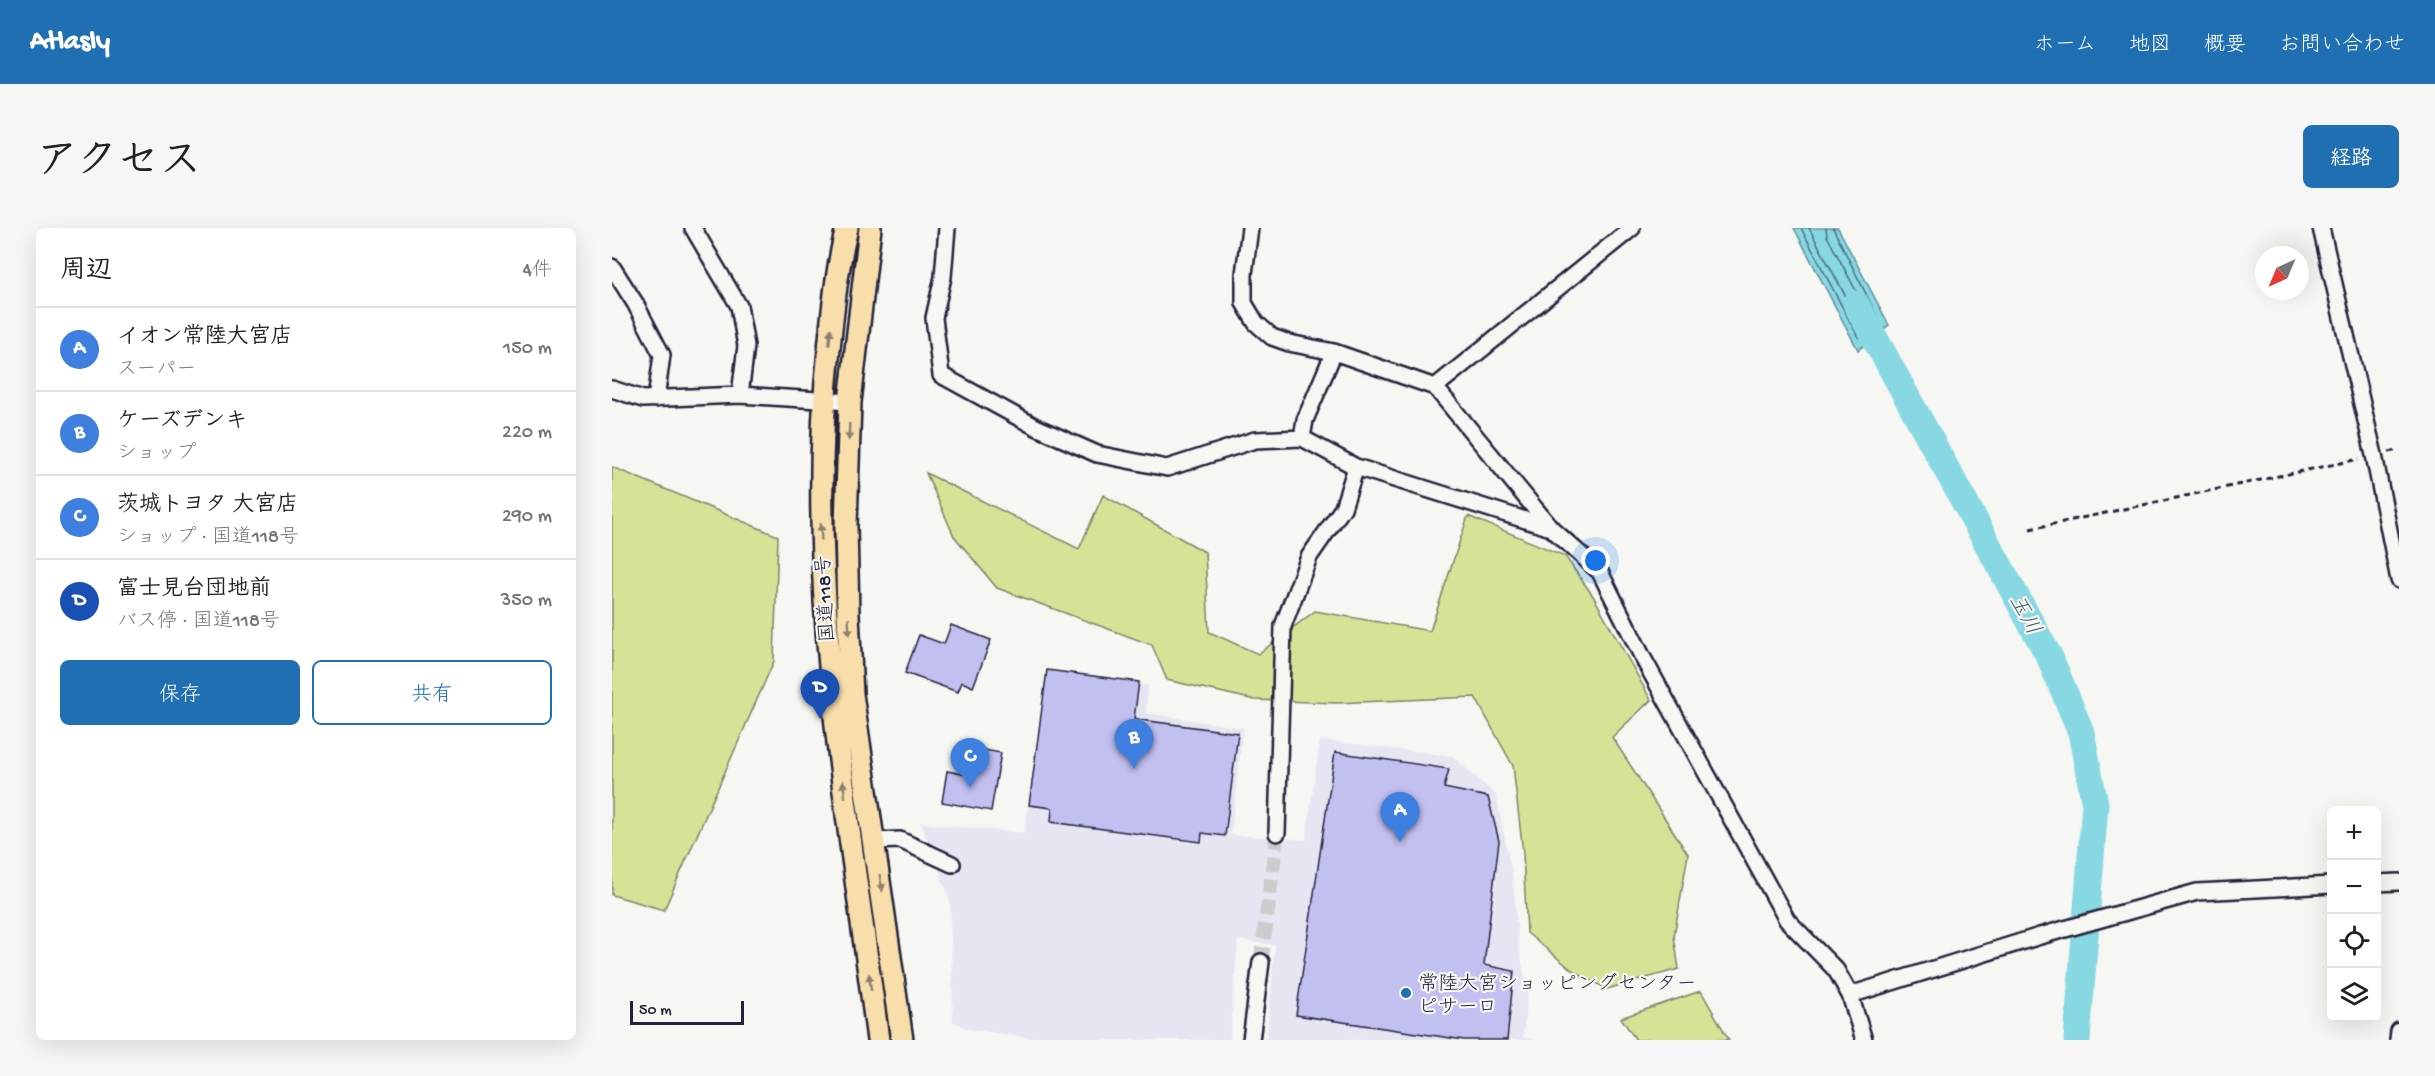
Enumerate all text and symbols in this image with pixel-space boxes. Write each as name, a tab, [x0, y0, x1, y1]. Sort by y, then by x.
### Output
text: Atlasly	[30, 26, 110, 59]
text: ホーム	[2034, 34, 2096, 59]
text: 地図	[2129, 34, 2171, 59]
text: 概要	[2204, 34, 2246, 59]
text: お問い合わせ	[2279, 34, 2405, 59]
button: 経路	[2303, 125, 2399, 188]
text: アクセス	[36, 140, 201, 189]
north arrow	[2255, 246, 2309, 300]
text: 周辺	[60, 257, 112, 288]
text: 4件	[523, 260, 552, 283]
text: イオン常陸大宮店	[117, 325, 293, 351]
one-way arrow	[826, 328, 835, 347]
text: A	[74, 338, 85, 361]
text: 150 m	[503, 338, 552, 361]
text: スーパー	[117, 359, 196, 382]
text: ケーズデンキ	[117, 409, 247, 435]
text: B	[74, 422, 85, 445]
text: 220 m	[502, 422, 552, 445]
one-way arrow	[845, 423, 854, 442]
text: ショップ	[117, 443, 196, 466]
text: 茨城トヨタ 大宮店	[117, 493, 298, 519]
text: C	[74, 506, 85, 529]
text: 290 m	[502, 506, 552, 529]
one-way arrow	[816, 523, 826, 542]
text: ショップ · 国道118号	[117, 527, 299, 550]
your location	[1581, 546, 1610, 575]
street label: 国道118号	[813, 555, 841, 643]
text: 富士見台団地前	[117, 577, 271, 603]
text: D	[73, 590, 86, 613]
text: 350 m	[501, 590, 552, 613]
water label: 玉川	[2002, 591, 2045, 640]
text: バス停 · 国道118号	[117, 611, 280, 634]
one-way arrow	[844, 618, 854, 637]
button: 保存	[60, 660, 300, 725]
button: 共有	[312, 660, 552, 725]
pin: D	[800, 670, 840, 719]
pin: B	[1114, 720, 1154, 769]
pin: C	[950, 738, 990, 788]
one-way arrow	[839, 779, 848, 798]
pin: A	[1380, 792, 1420, 842]
map controls	[2327, 806, 2381, 1022]
button: +	[2327, 806, 2381, 860]
button: −	[2327, 860, 2381, 914]
one-way arrow	[876, 874, 885, 893]
button: locate	[2327, 914, 2381, 968]
button: layers	[2327, 968, 2381, 1022]
one-way arrow	[866, 972, 875, 991]
place label: 常陸大宮ショッピングセンター ピサーロ	[1418, 972, 1696, 1020]
marker: 常陸大宮ショッピングセンター ピサーロ	[1399, 986, 1413, 1000]
scale bar	[630, 998, 744, 1026]
text: 50 m	[639, 1002, 672, 1021]

